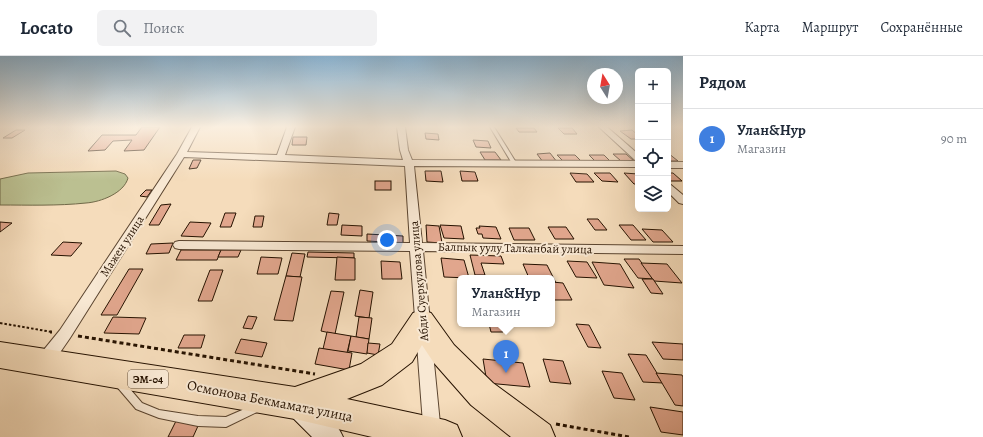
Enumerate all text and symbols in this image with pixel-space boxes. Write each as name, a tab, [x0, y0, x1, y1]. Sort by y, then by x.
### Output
search box	[97, 10, 377, 46]
text: Locato	[20, 15, 73, 41]
icon: search	[111, 17, 133, 39]
text: Поиск	[143, 18, 184, 38]
text: Карта	[745, 18, 780, 37]
text: Маршрут	[802, 18, 858, 37]
text: Сохранённые	[880, 18, 963, 37]
north arrow	[587, 68, 623, 104]
map controls	[635, 68, 671, 212]
button: +	[635, 68, 671, 104]
text: Рядом	[699, 71, 746, 94]
button: −	[635, 104, 671, 140]
text: Улан&Нур	[737, 120, 806, 140]
text: 1	[710, 130, 714, 147]
text: 90 m	[941, 130, 967, 147]
button: locate	[635, 140, 671, 176]
text: Магазин	[737, 140, 786, 157]
button: layers	[635, 176, 671, 212]
street label: Мажен улица	[96, 212, 148, 280]
street label: Абди Суеркулова улица	[406, 220, 432, 343]
your location	[377, 230, 397, 250]
street label: Балпык уулу Талканбай улица	[438, 239, 593, 257]
popup	[457, 275, 555, 327]
text: Улан&Нур	[472, 283, 540, 303]
text: Магазин	[472, 303, 521, 320]
pin: 1	[493, 340, 519, 373]
road number: ЭМ-04	[128, 370, 168, 388]
street label: Осмонова Бекмамата улица	[186, 376, 355, 426]

